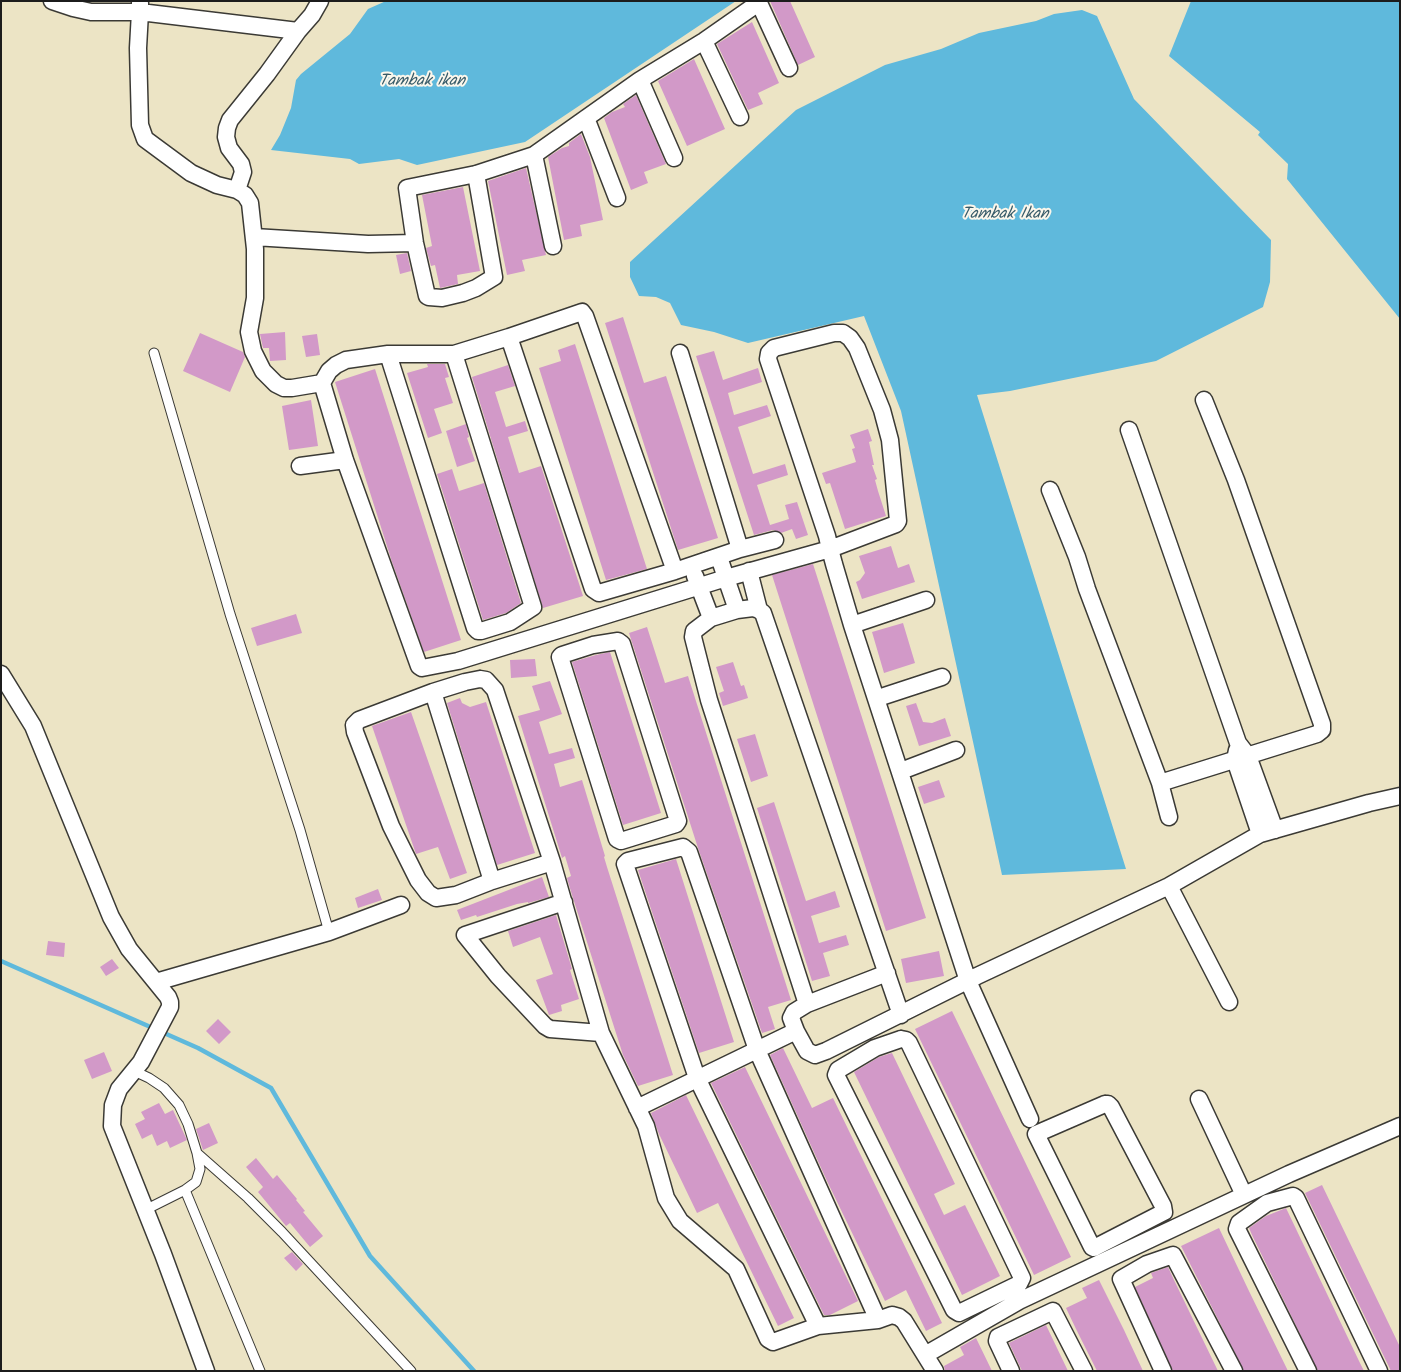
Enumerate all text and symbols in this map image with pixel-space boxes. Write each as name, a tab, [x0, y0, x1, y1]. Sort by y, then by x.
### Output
water label: Tambak ikan	[379, 72, 465, 92]
water label: Tambak Ikan	[961, 205, 1049, 225]

